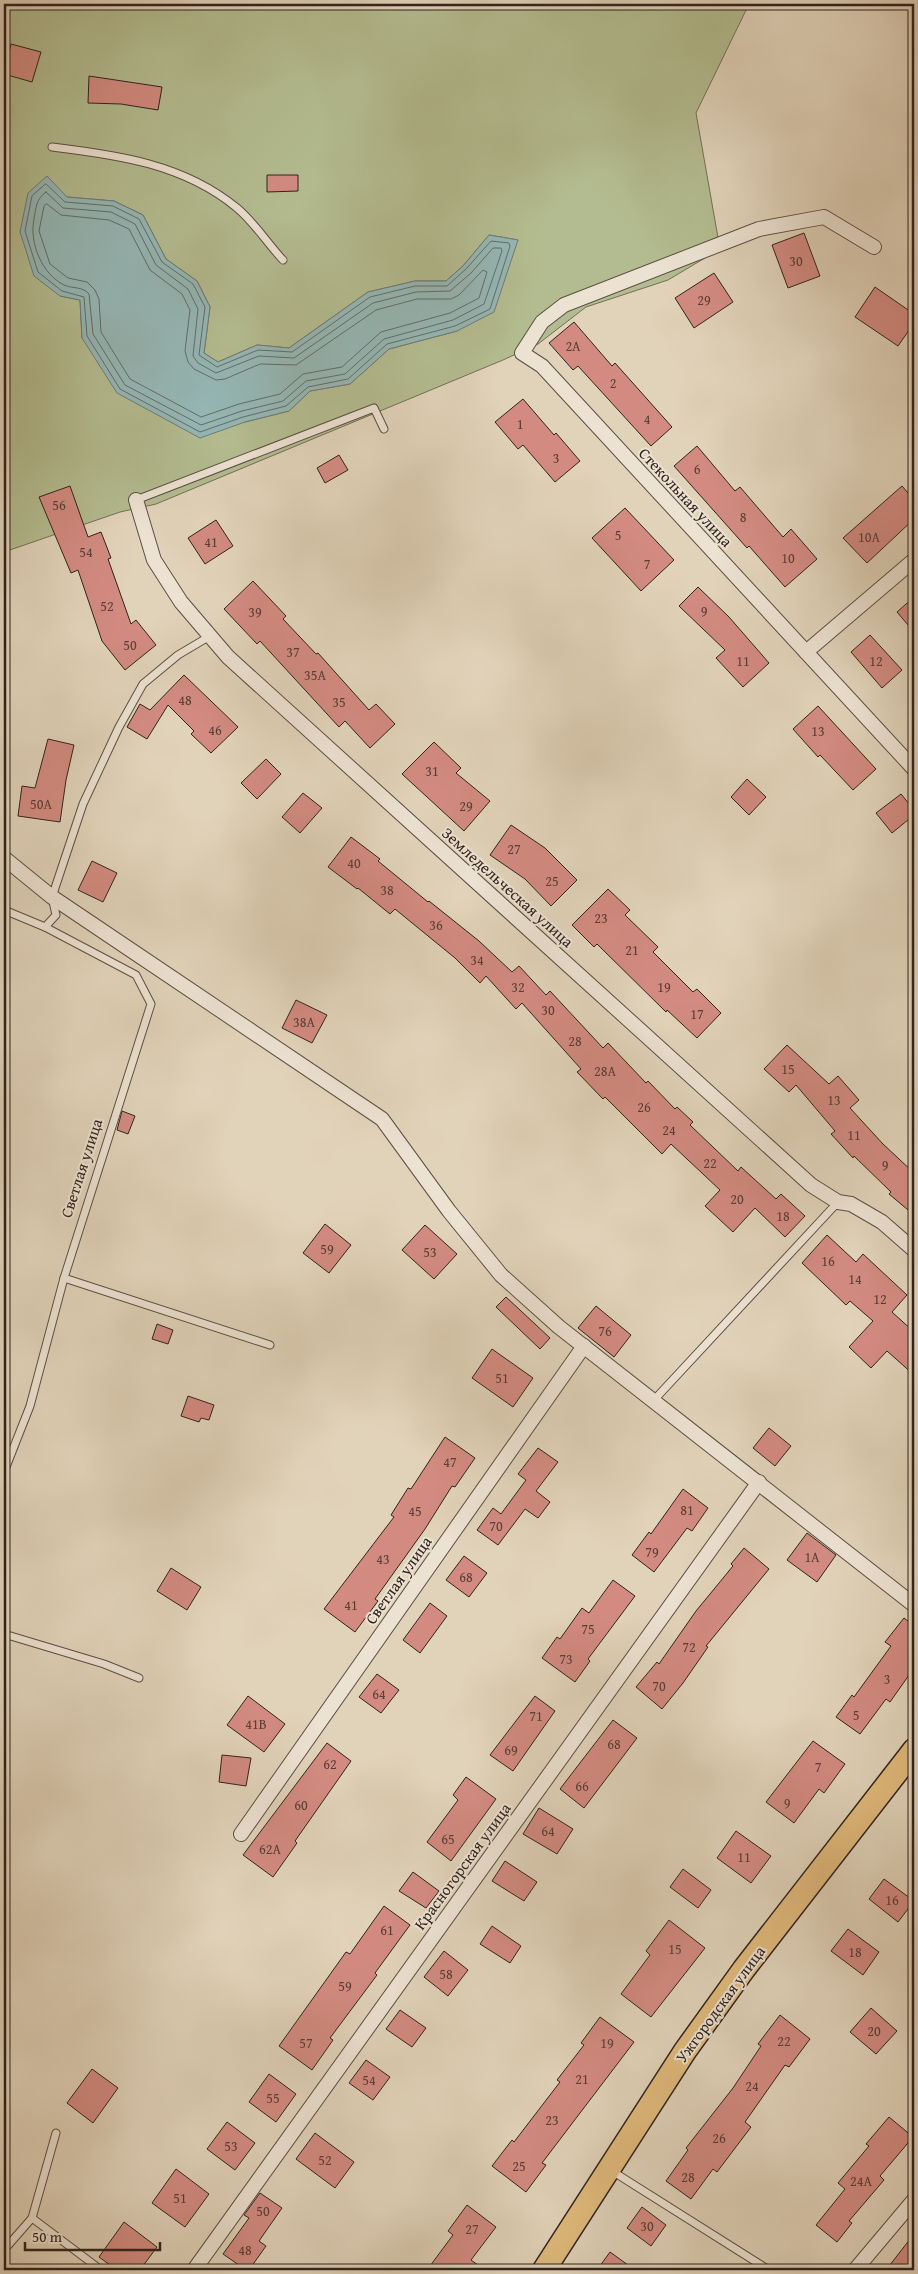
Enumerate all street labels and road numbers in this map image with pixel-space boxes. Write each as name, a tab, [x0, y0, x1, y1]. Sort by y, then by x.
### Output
street label: Стекольная улица	[633, 442, 739, 552]
street label: Земледельческая улица	[437, 821, 579, 953]
street label: Светлая улица	[54, 1115, 108, 1221]
street label: Светлая улица	[359, 1531, 438, 1629]
street label: Красногорская улица	[408, 1797, 517, 1935]
street label: Ужгородская улица	[669, 1940, 771, 2068]

